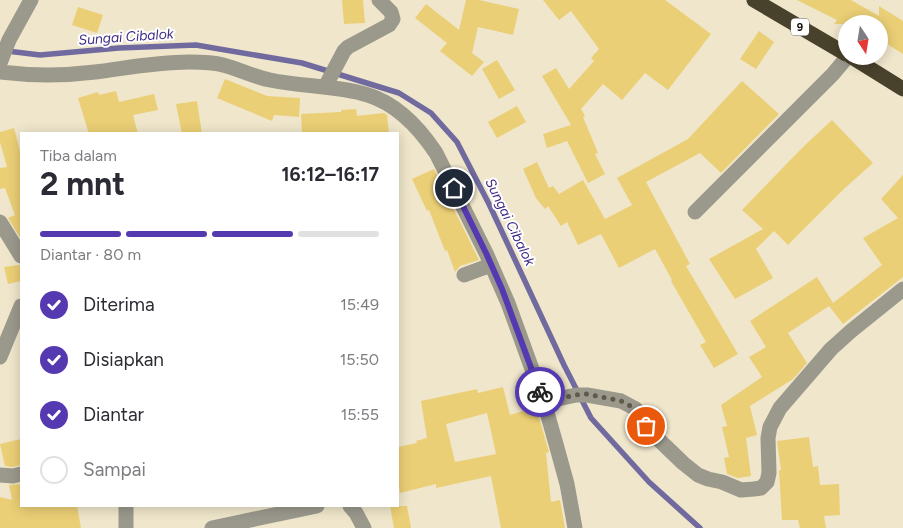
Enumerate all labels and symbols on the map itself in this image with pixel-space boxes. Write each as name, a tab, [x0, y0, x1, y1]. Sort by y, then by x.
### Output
north arrow	[838, 15, 888, 65]
road number: 9	[791, 18, 809, 36]
water label: Sungai Cibalok	[78, 25, 175, 49]
pin	[433, 167, 475, 209]
water label: Sungai Cibalok	[481, 175, 539, 270]
courier	[515, 367, 565, 417]
pin	[625, 405, 667, 447]

